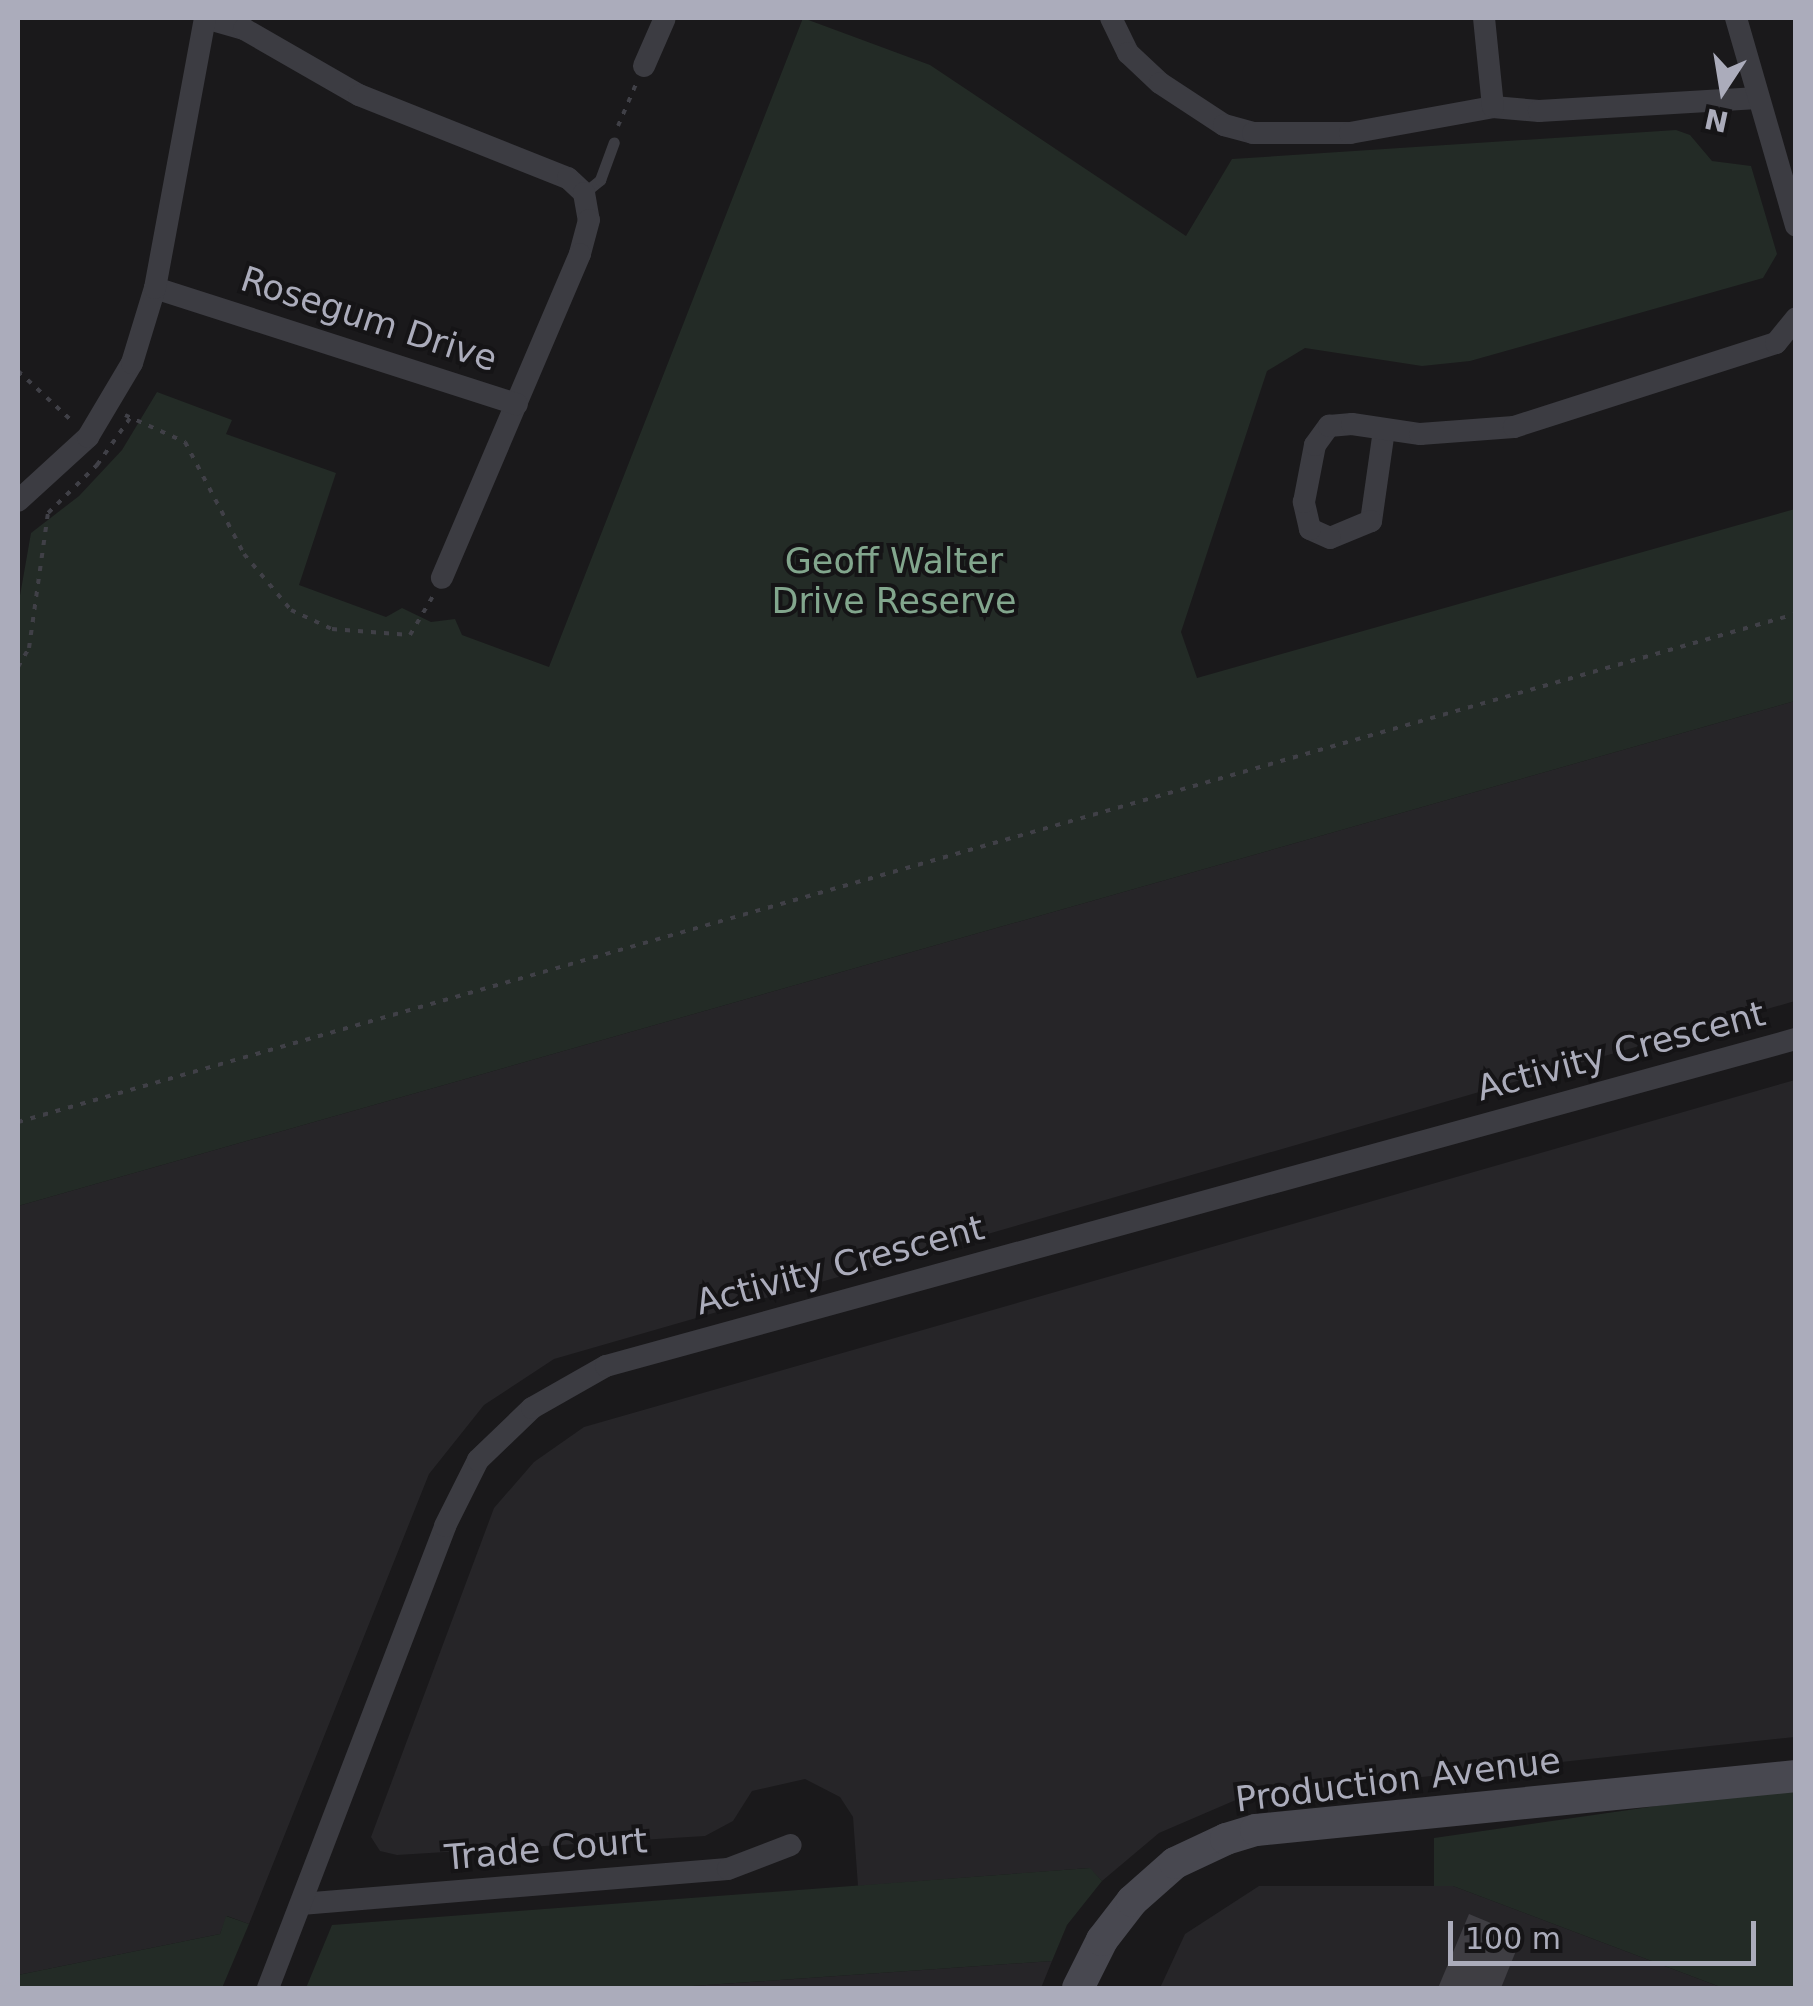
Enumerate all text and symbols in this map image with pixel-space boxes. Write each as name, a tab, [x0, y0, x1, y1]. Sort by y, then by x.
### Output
north arrow	[1673, 40, 1773, 140]
text: N	[1702, 101, 1732, 138]
street label: Rosegum Drive	[236, 258, 502, 380]
park label: Geoff Walter Drive Reserve	[771, 540, 1017, 622]
street label: Activity Crescent	[1472, 992, 1770, 1110]
street label: Activity Crescent	[691, 1206, 989, 1324]
street label: Production Avenue	[1233, 1739, 1563, 1821]
street label: Trade Court	[443, 1819, 649, 1879]
scale bar	[1453, 1901, 1760, 1963]
text: 100 m	[1465, 1921, 1561, 1956]

